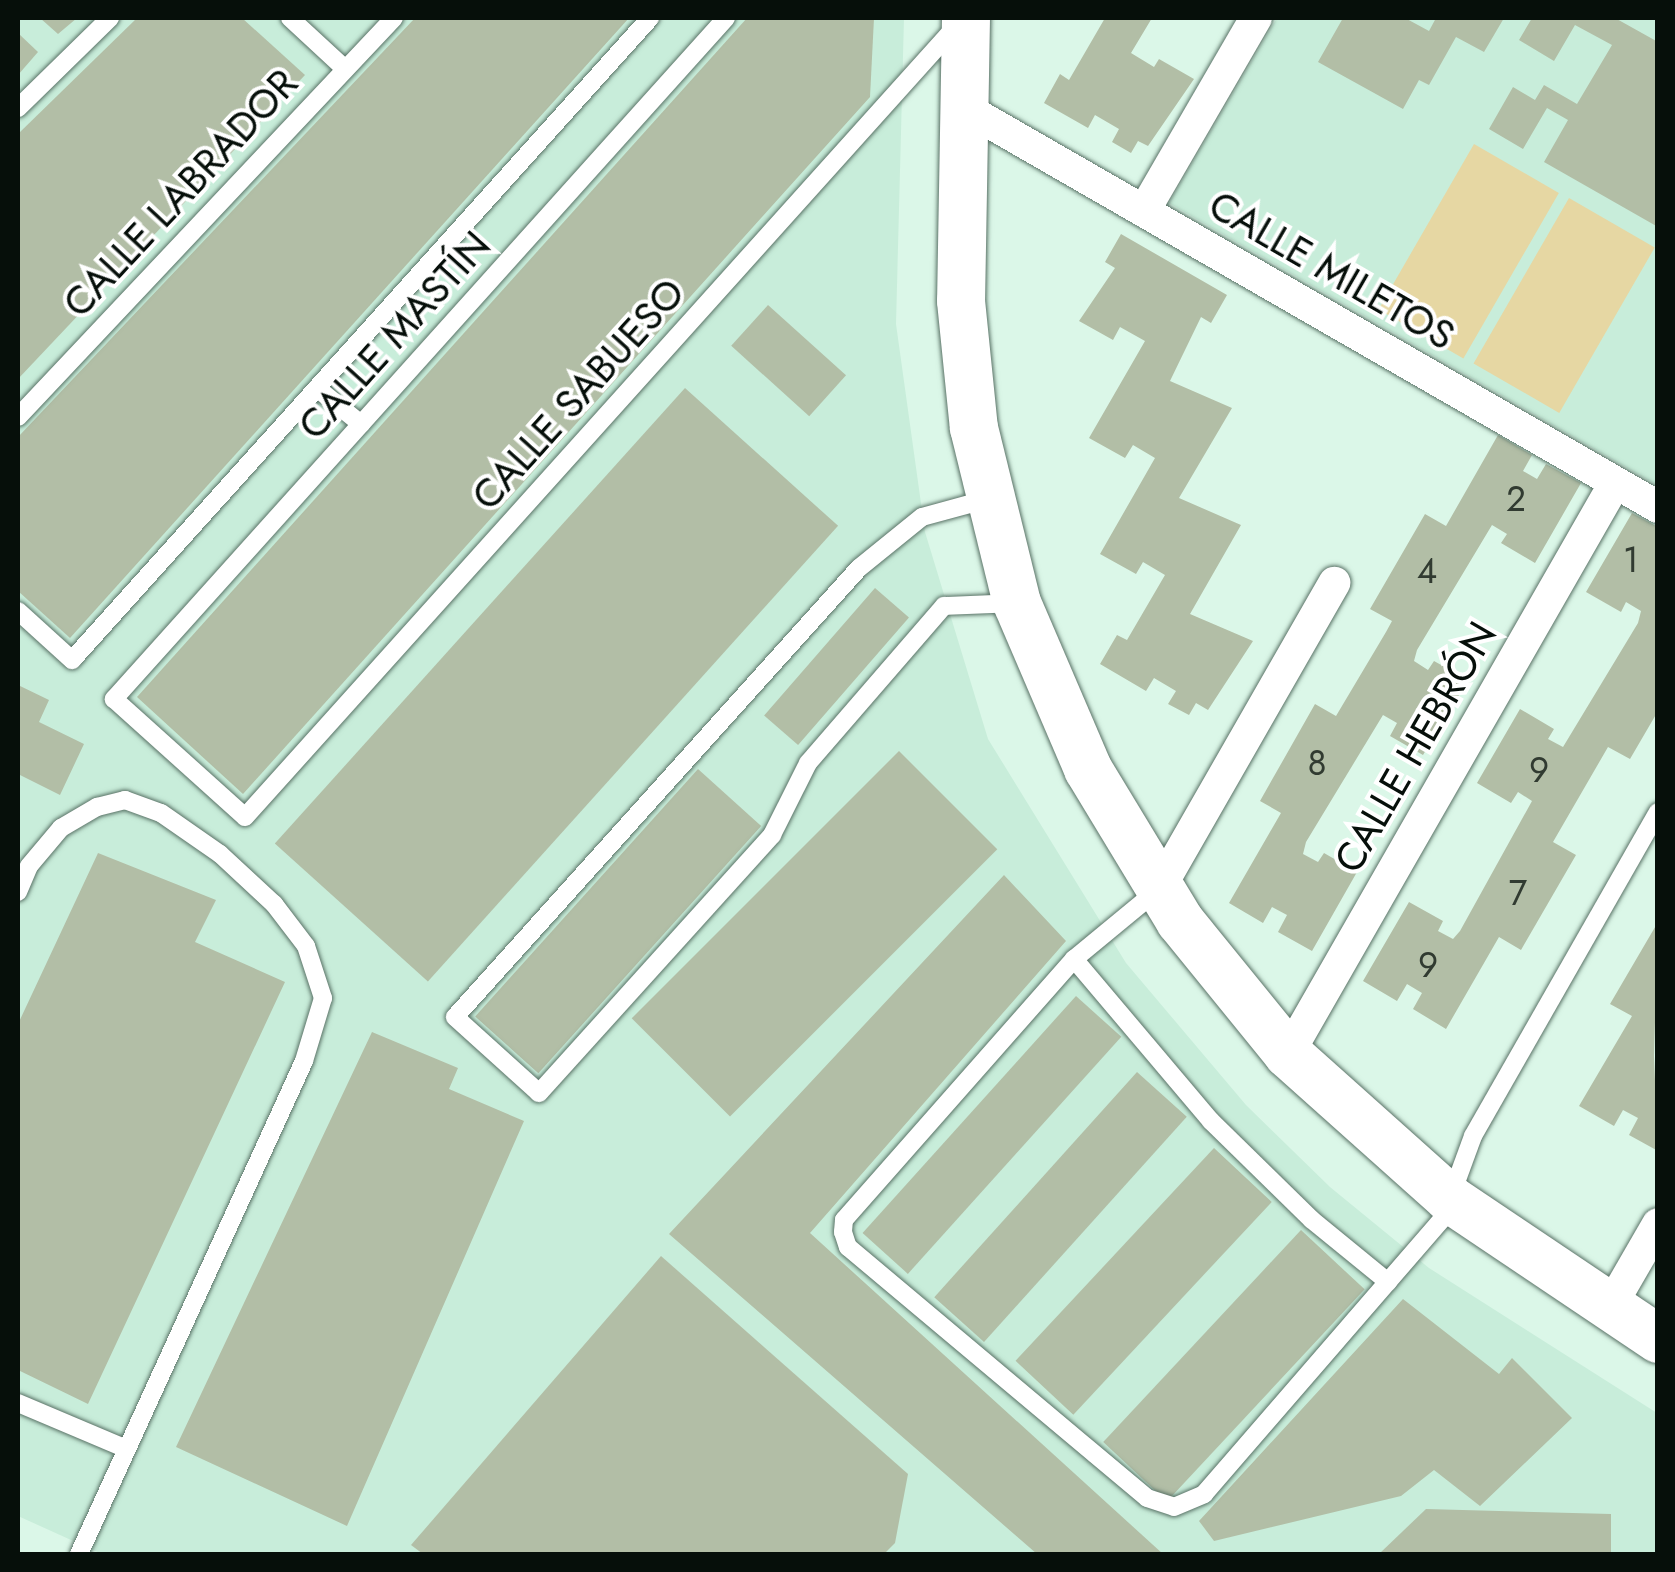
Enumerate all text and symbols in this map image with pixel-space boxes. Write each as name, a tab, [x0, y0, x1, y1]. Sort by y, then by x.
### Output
street label: CALLE LABRADOR	[53, 59, 307, 327]
street label: CALLE MILETOS	[1201, 180, 1463, 360]
street label: CALLE MASTÍN	[288, 221, 500, 449]
street label: CALLE SABUESO	[462, 269, 694, 519]
house number: 2	[1506, 478, 1526, 520]
house number: 1	[1623, 539, 1639, 581]
house number: 4	[1417, 550, 1437, 592]
street label: CALLE HEBRÓN	[1324, 613, 1506, 881]
house number: 8	[1307, 742, 1327, 784]
house number: 9	[1529, 749, 1549, 791]
house number: 7	[1509, 872, 1527, 914]
house number: 9	[1418, 944, 1438, 986]

